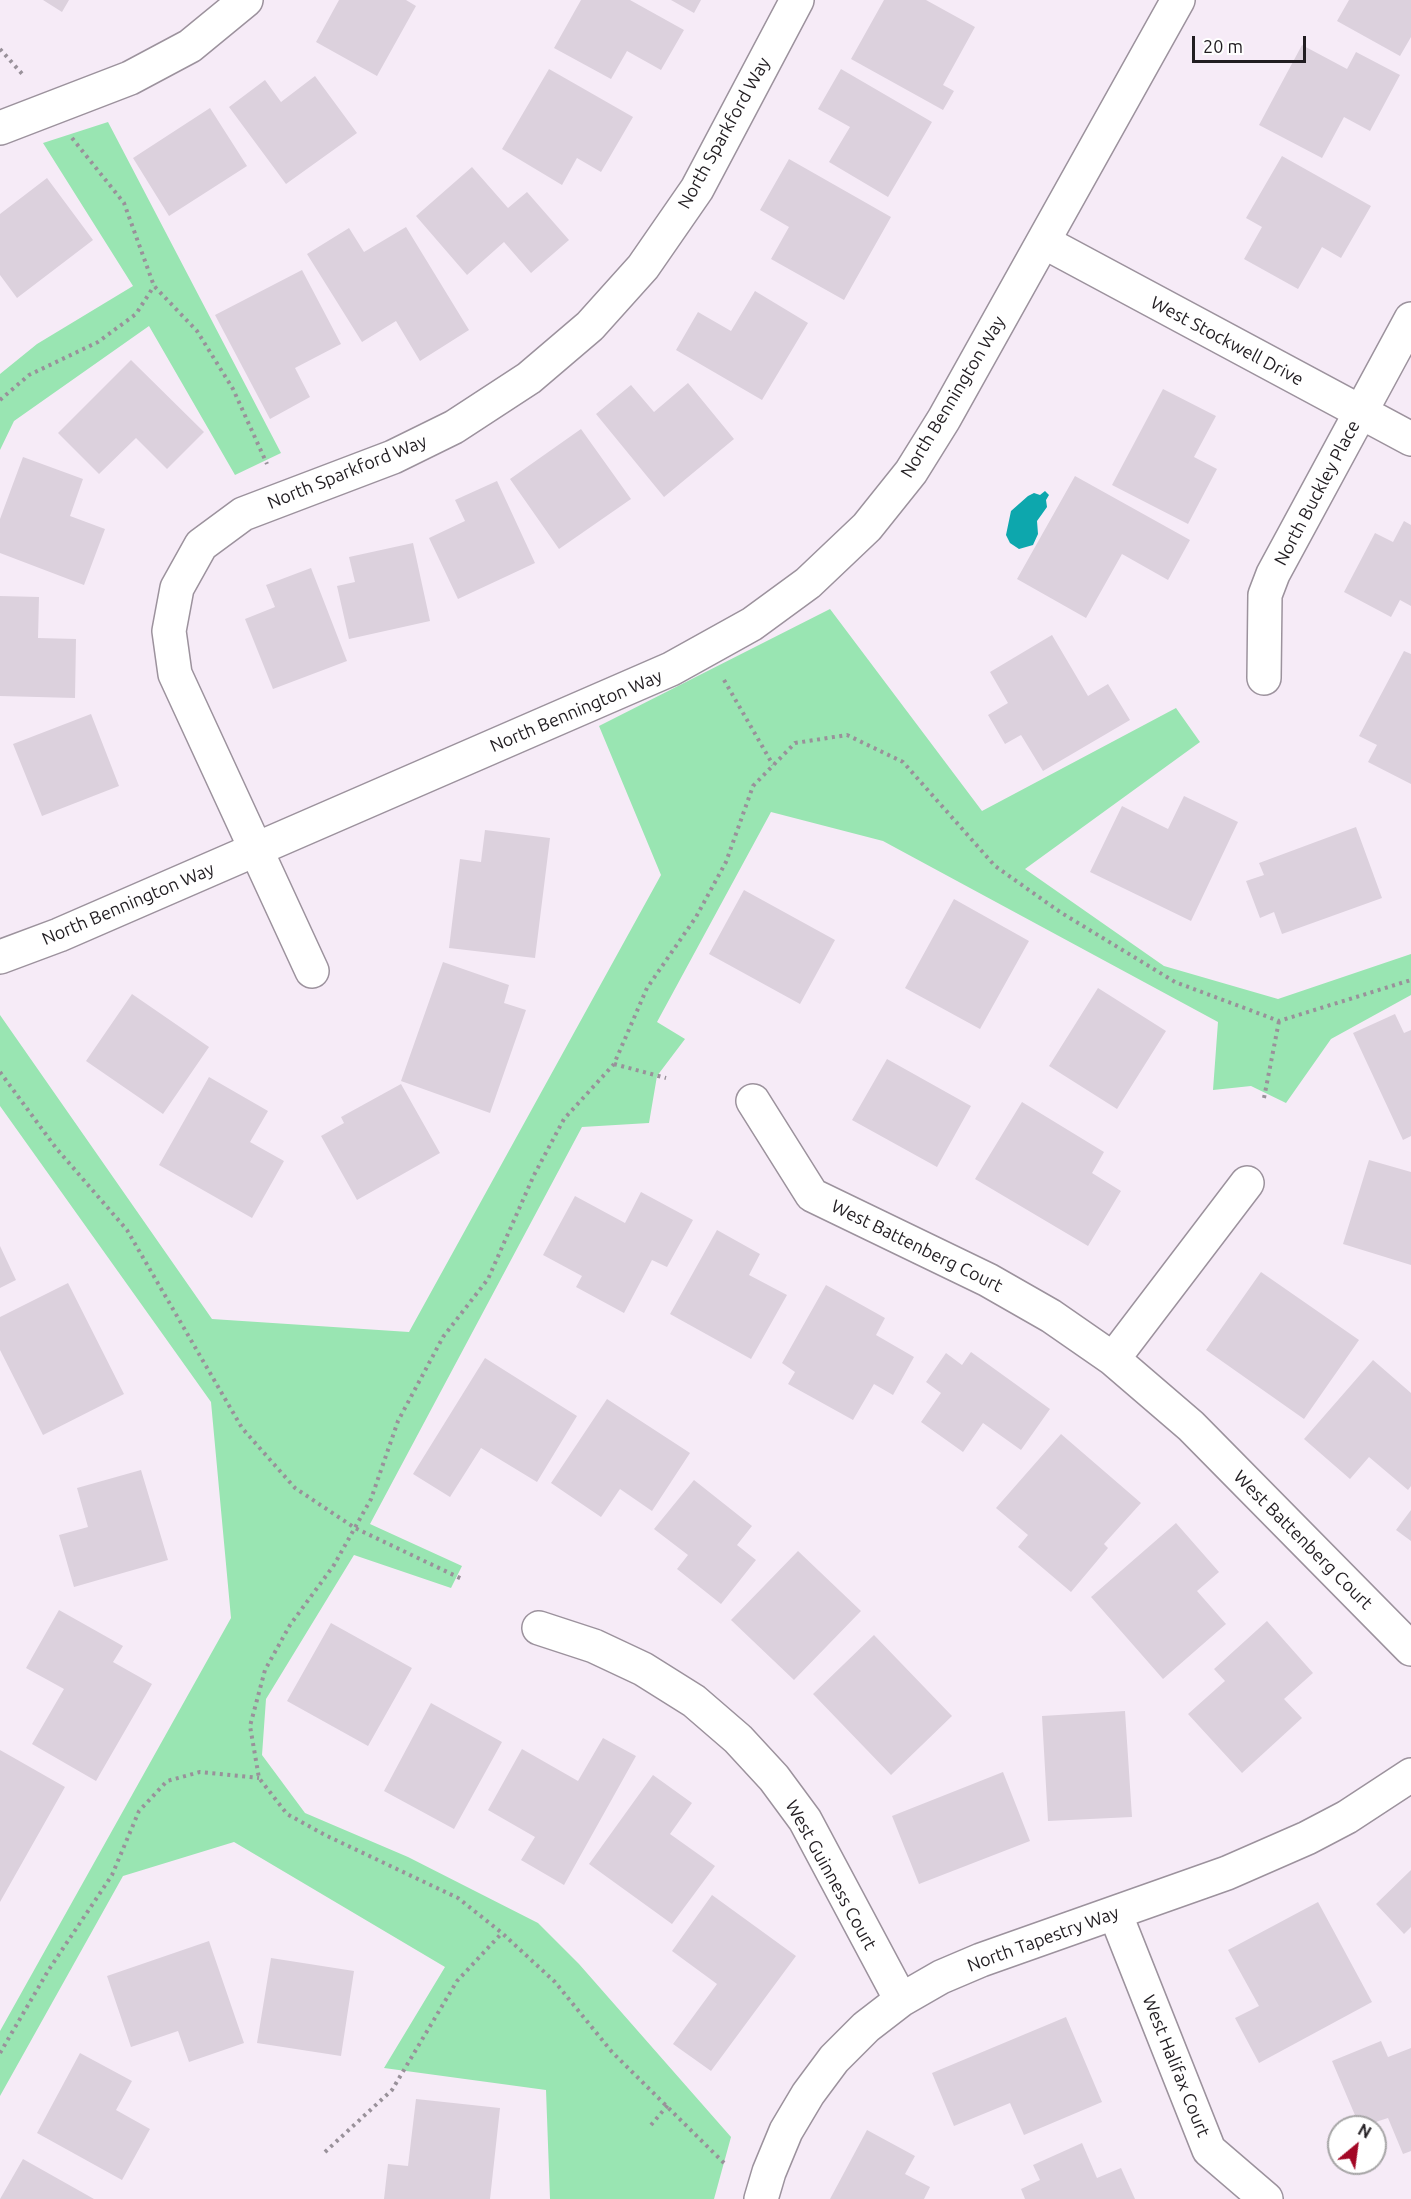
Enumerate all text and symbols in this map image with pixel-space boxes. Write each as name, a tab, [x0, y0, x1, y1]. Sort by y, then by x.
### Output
scale bar	[1195, 24, 1309, 62]
text: 20 m	[1203, 36, 1243, 56]
street label: North Sparkford Way	[673, 53, 775, 213]
street label: West Stockwell Drive	[1147, 292, 1307, 390]
street label: North Bennington Way	[896, 312, 1010, 482]
street label: North Buckley Place	[1270, 417, 1364, 569]
street label: North Sparkford Way	[264, 430, 430, 514]
street label: North Bennington Way	[487, 665, 665, 757]
street label: North Bennington Way	[39, 858, 217, 950]
street label: West Battenberg Court	[828, 1195, 1006, 1297]
street label: West Battenberg Court	[1229, 1466, 1377, 1614]
street label: West Guinness Court	[781, 1796, 881, 1954]
street label: North Tapestry Way	[964, 1902, 1122, 1976]
street label: West Halifax Court	[1138, 1992, 1214, 2140]
north arrow	[1327, 2115, 1387, 2175]
text: N	[1355, 2120, 1374, 2142]

